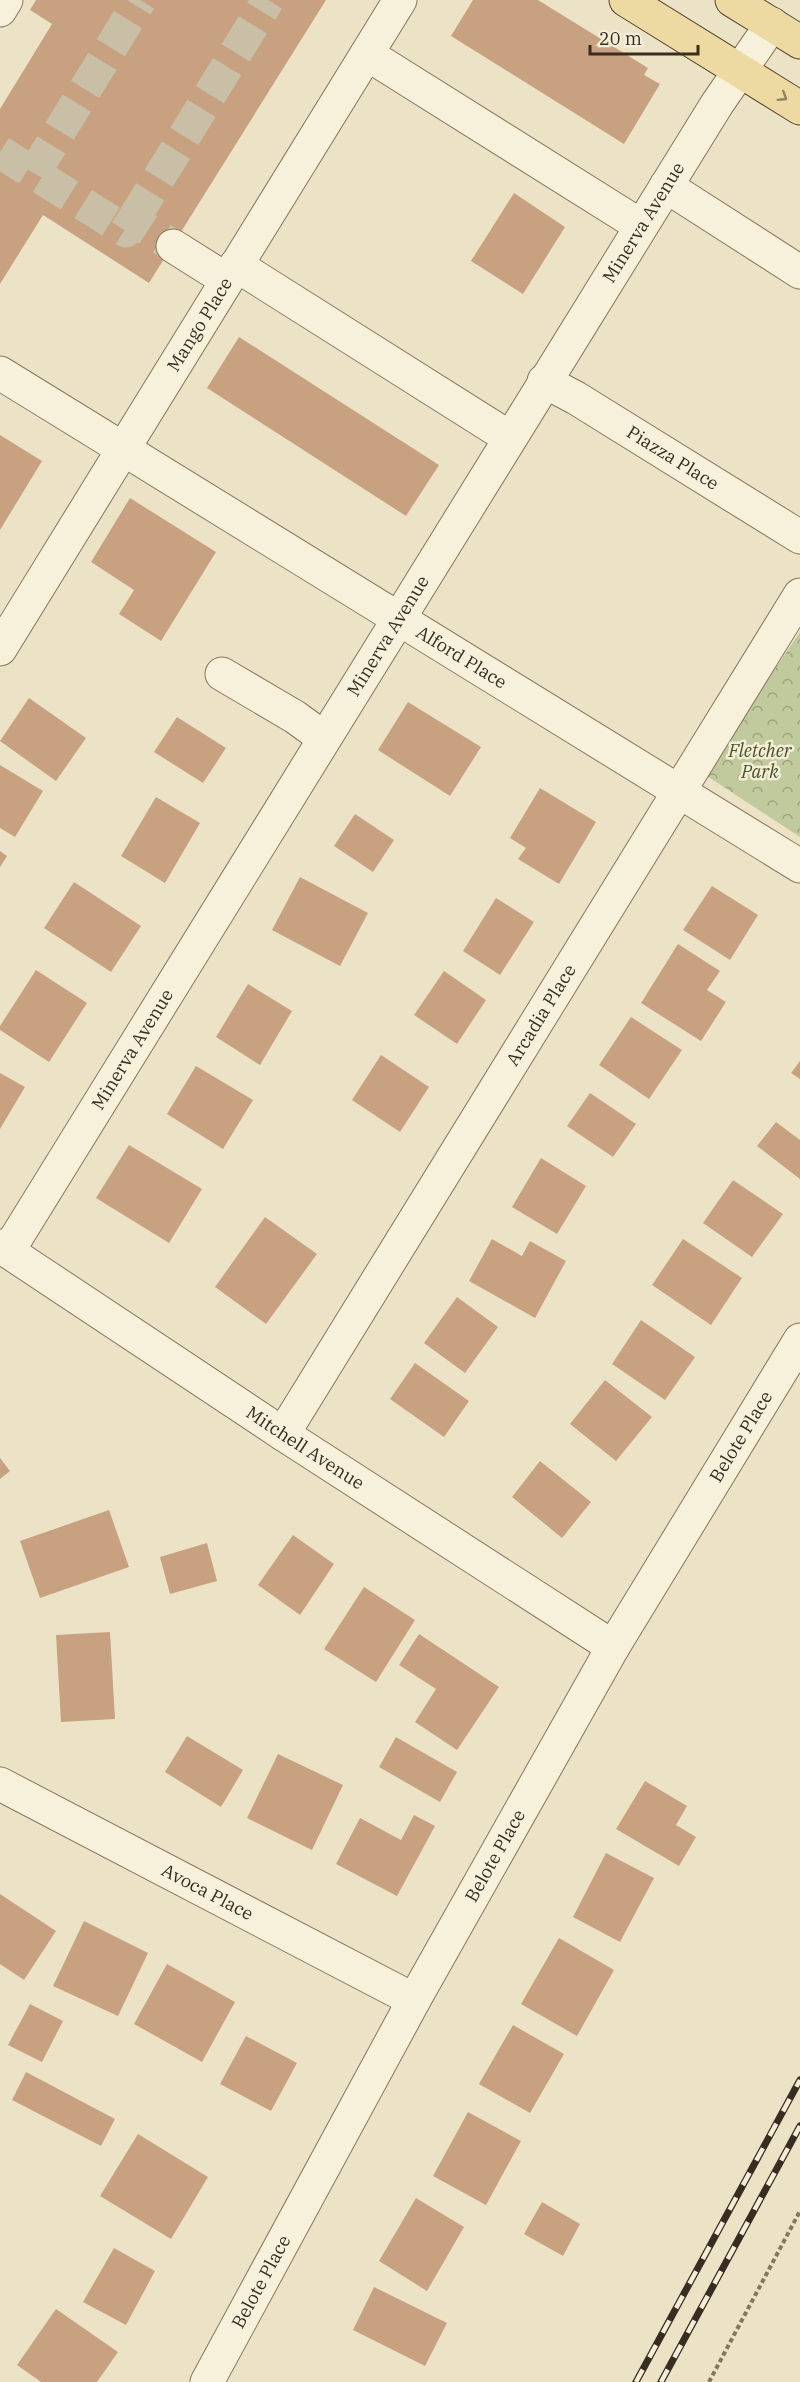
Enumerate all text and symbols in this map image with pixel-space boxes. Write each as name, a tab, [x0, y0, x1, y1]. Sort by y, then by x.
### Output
scale bar	[590, 18, 698, 56]
text: 20 m	[599, 27, 642, 50]
one-way arrow	[777, 90, 787, 102]
street label: Minerva Avenue	[597, 158, 689, 287]
street label: Mango Place	[162, 273, 237, 376]
street label: Piazza Place	[623, 420, 723, 495]
street label: Minerva Avenue	[342, 571, 434, 700]
street label: Alford Place	[412, 620, 511, 694]
park label: Fletcher Park	[727, 739, 793, 783]
street label: Arcadia Place	[501, 960, 581, 1070]
street label: Minerva Avenue	[86, 984, 178, 1114]
street label: Belote Place	[704, 1387, 777, 1486]
street label: Mitchell Avenue	[242, 1401, 369, 1494]
street label: Belote Place	[460, 1805, 530, 1906]
street label: Avoca Place	[158, 1858, 257, 1925]
street label: Belote Place	[226, 2231, 295, 2332]

